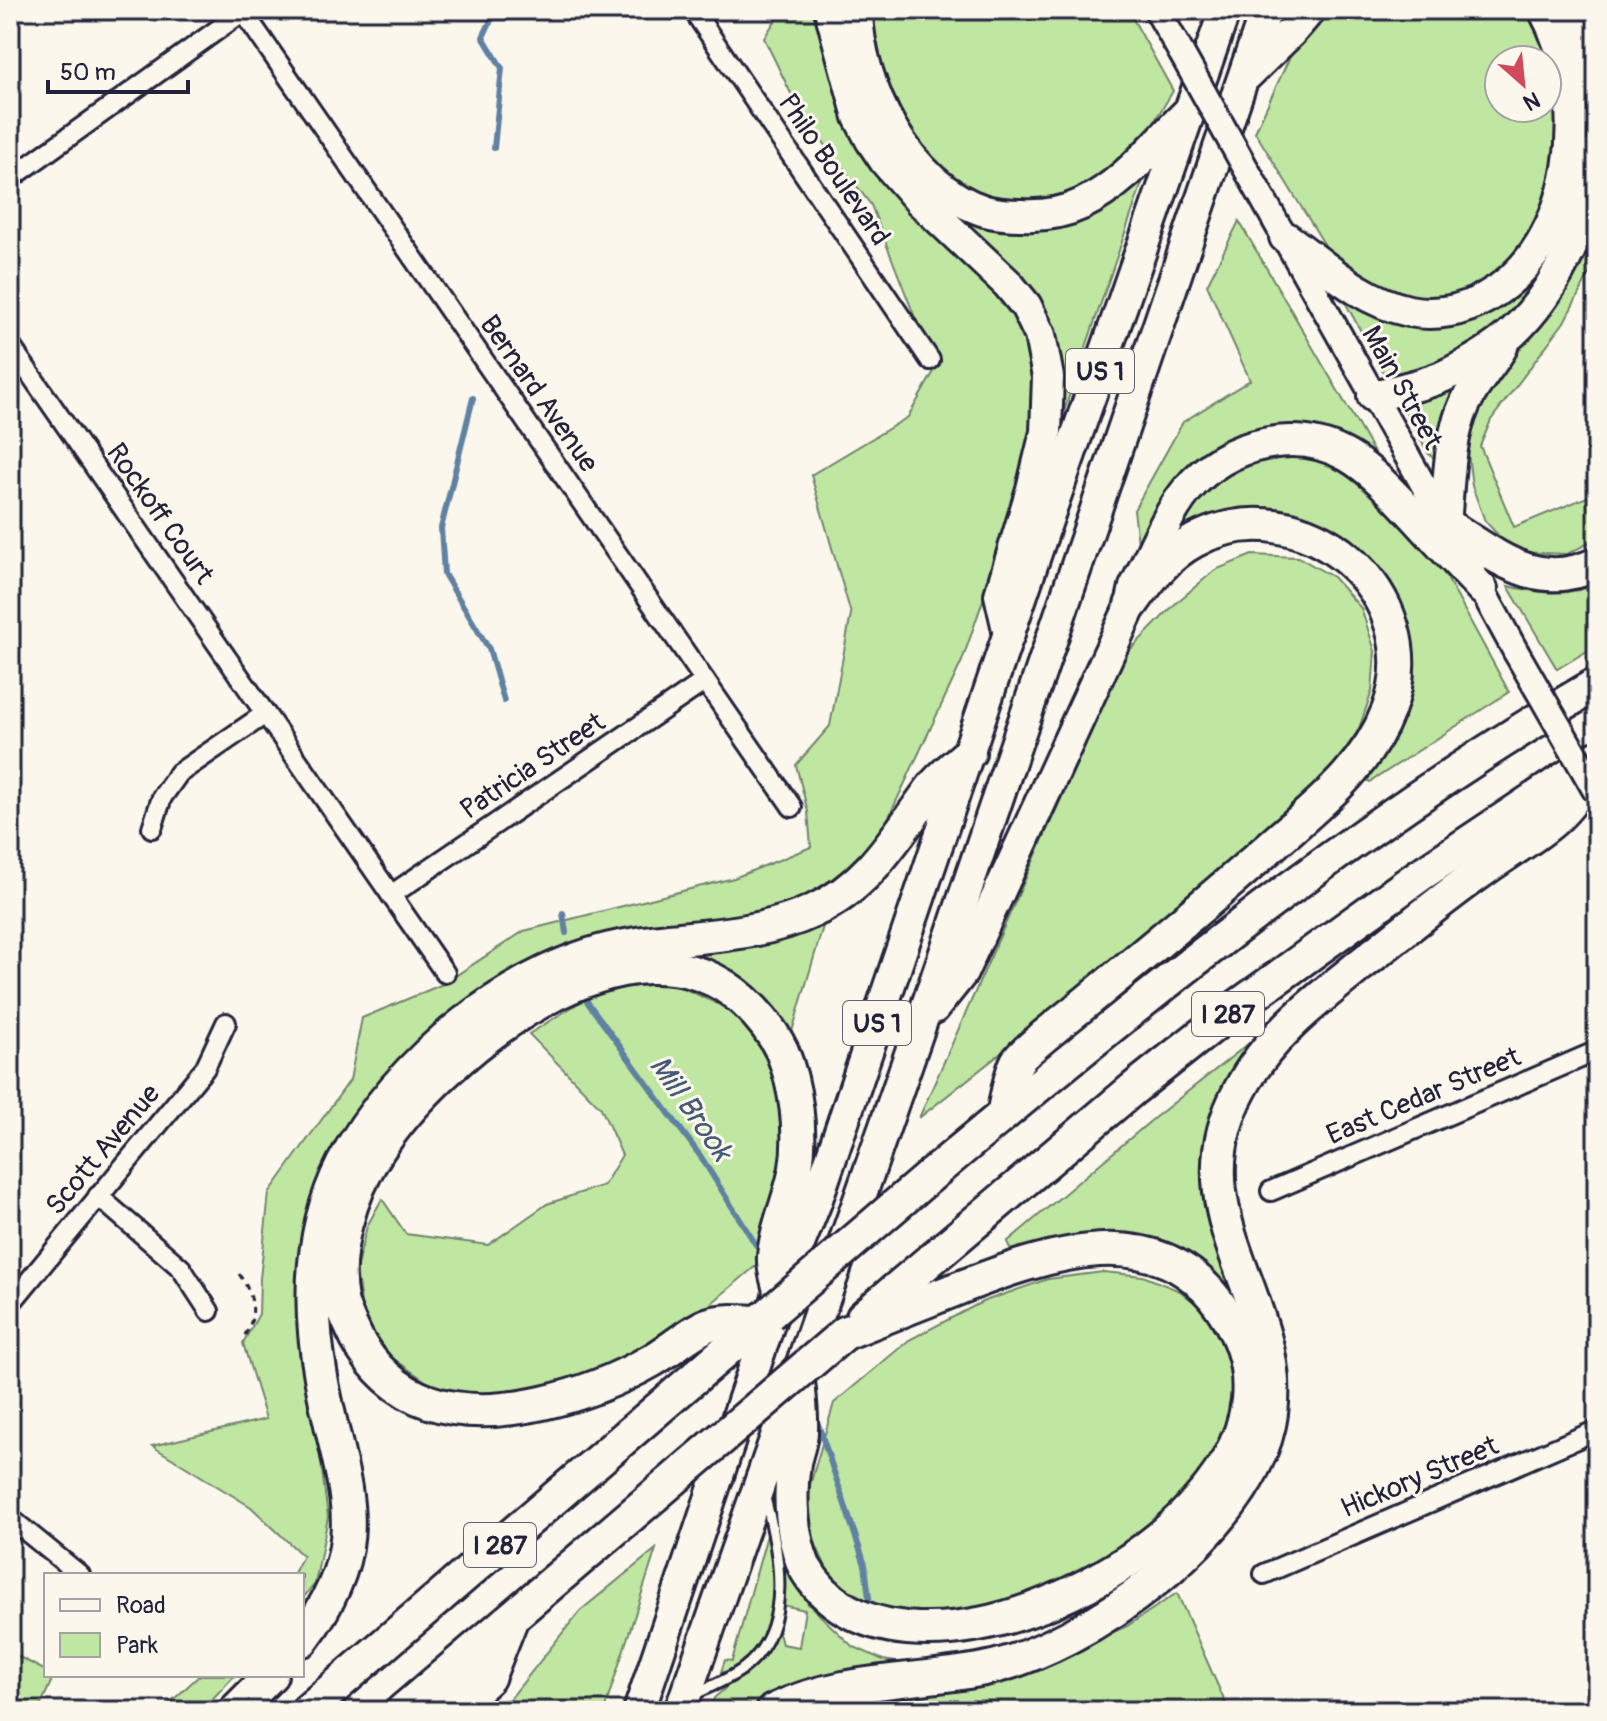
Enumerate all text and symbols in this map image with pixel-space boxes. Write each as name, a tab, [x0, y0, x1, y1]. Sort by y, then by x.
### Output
scale bar	[48, 44, 188, 94]
north arrow	[1483, 44, 1563, 124]
text: 50 m	[60, 58, 116, 87]
text: N	[1519, 85, 1545, 117]
street label: Philo Boulevard	[770, 87, 897, 253]
street label: Bernard Avenue	[472, 309, 606, 479]
street label: Main Street	[1353, 320, 1450, 456]
road number: US 1	[1066, 349, 1134, 393]
street label: Rockoff Court	[98, 437, 222, 592]
street label: Patricia Street	[454, 705, 612, 827]
road number: I 287	[1192, 992, 1264, 1036]
road number: US 1	[843, 1001, 911, 1045]
street label: East Cedar Street	[1321, 1039, 1526, 1153]
water label: Mill Brook	[641, 1049, 741, 1170]
street label: Scott Avenue	[38, 1077, 168, 1223]
street label: Hickory Street	[1336, 1428, 1504, 1526]
road number: I 287	[464, 1523, 536, 1567]
legend	[44, 1573, 304, 1677]
text: Road	[116, 1591, 166, 1620]
text: Park	[116, 1631, 158, 1660]

